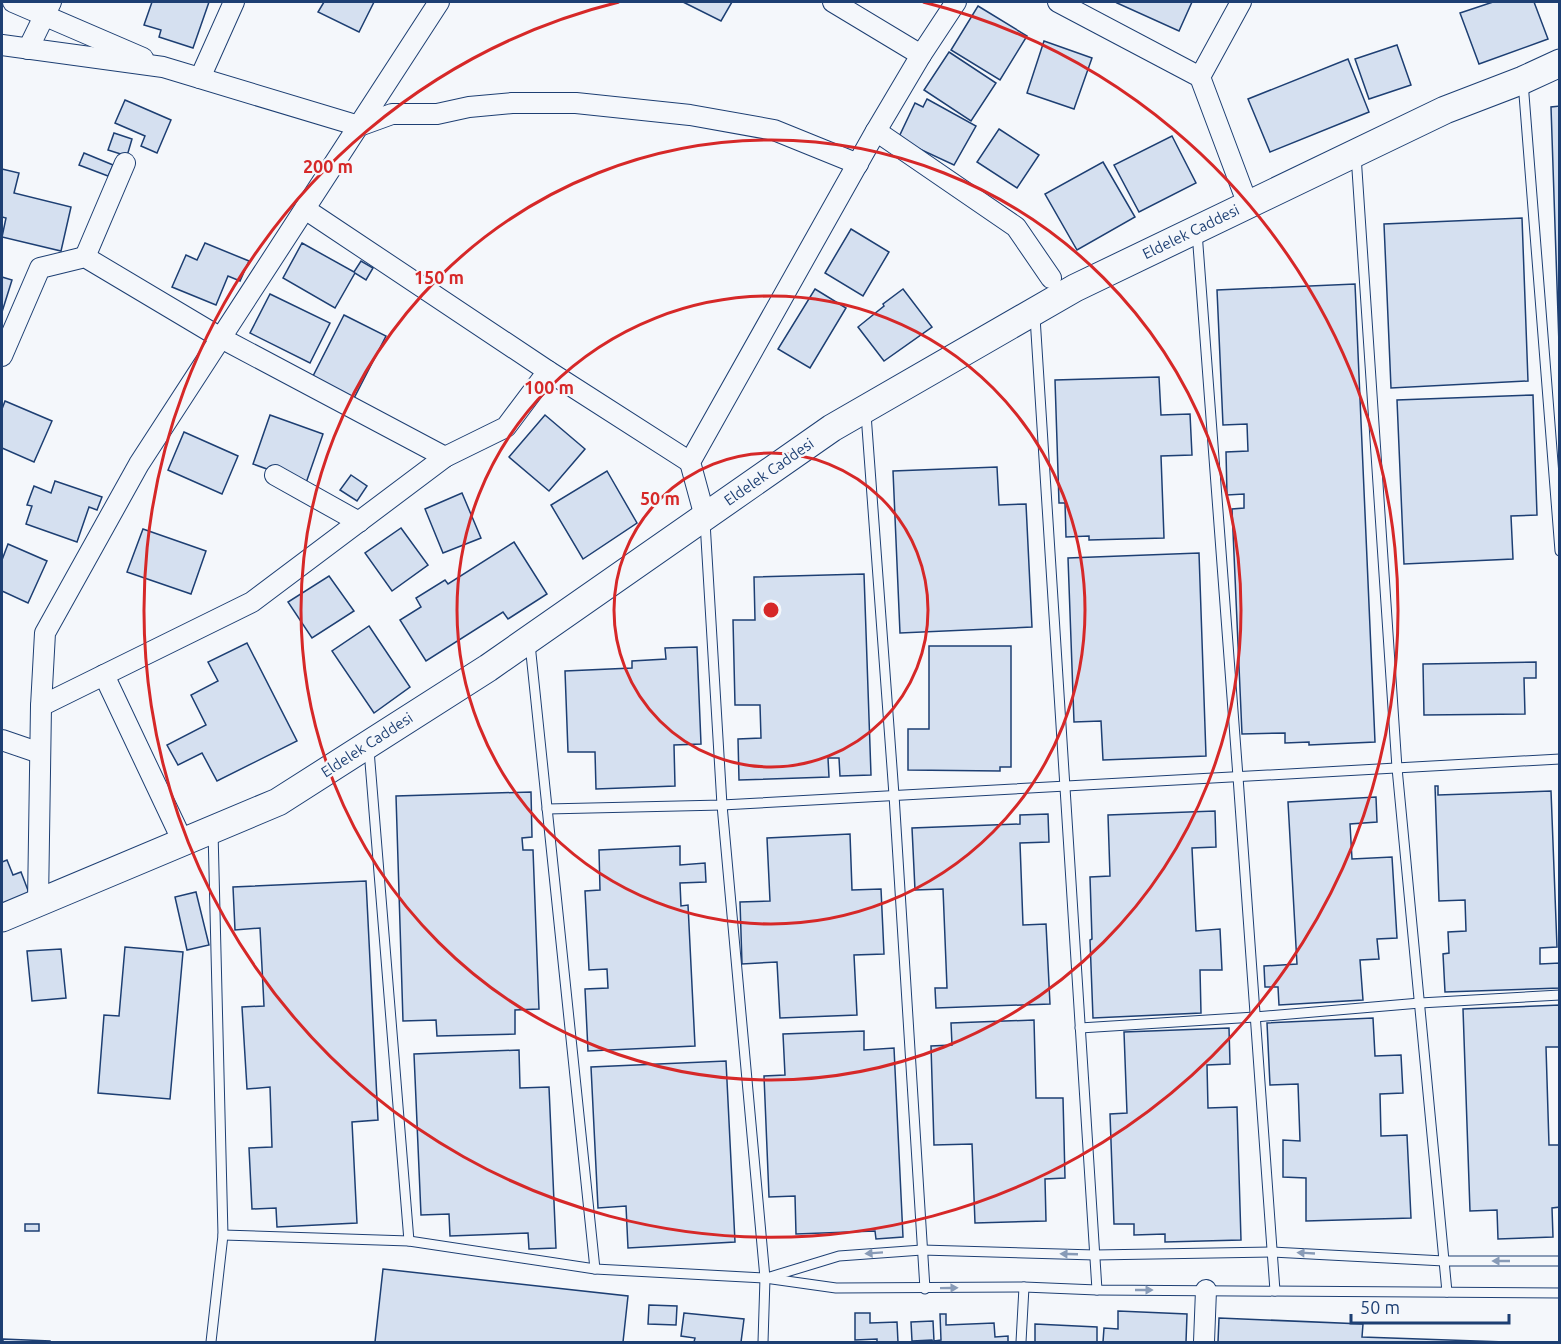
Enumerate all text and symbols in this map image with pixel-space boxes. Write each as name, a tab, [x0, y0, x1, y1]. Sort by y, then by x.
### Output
text: 200 m	[303, 156, 353, 176]
street label: Eldelek Caddesi	[1140, 201, 1242, 262]
text: 150 m	[414, 267, 464, 287]
text: 100 m	[524, 377, 574, 397]
street label: Eldelek Caddesi	[721, 434, 817, 509]
text: 50 m	[640, 488, 680, 508]
centre of rings	[761, 600, 781, 620]
street label: Eldelek Caddesi	[318, 709, 416, 780]
one-way arrow	[865, 1249, 884, 1258]
one-way arrow	[1060, 1249, 1079, 1259]
one-way arrow	[1297, 1249, 1316, 1258]
one-way arrow	[1492, 1256, 1511, 1266]
one-way arrow	[939, 1283, 958, 1293]
one-way arrow	[1134, 1285, 1153, 1295]
scale bar	[1351, 1287, 1508, 1325]
text: 50 m	[1360, 1297, 1400, 1317]

